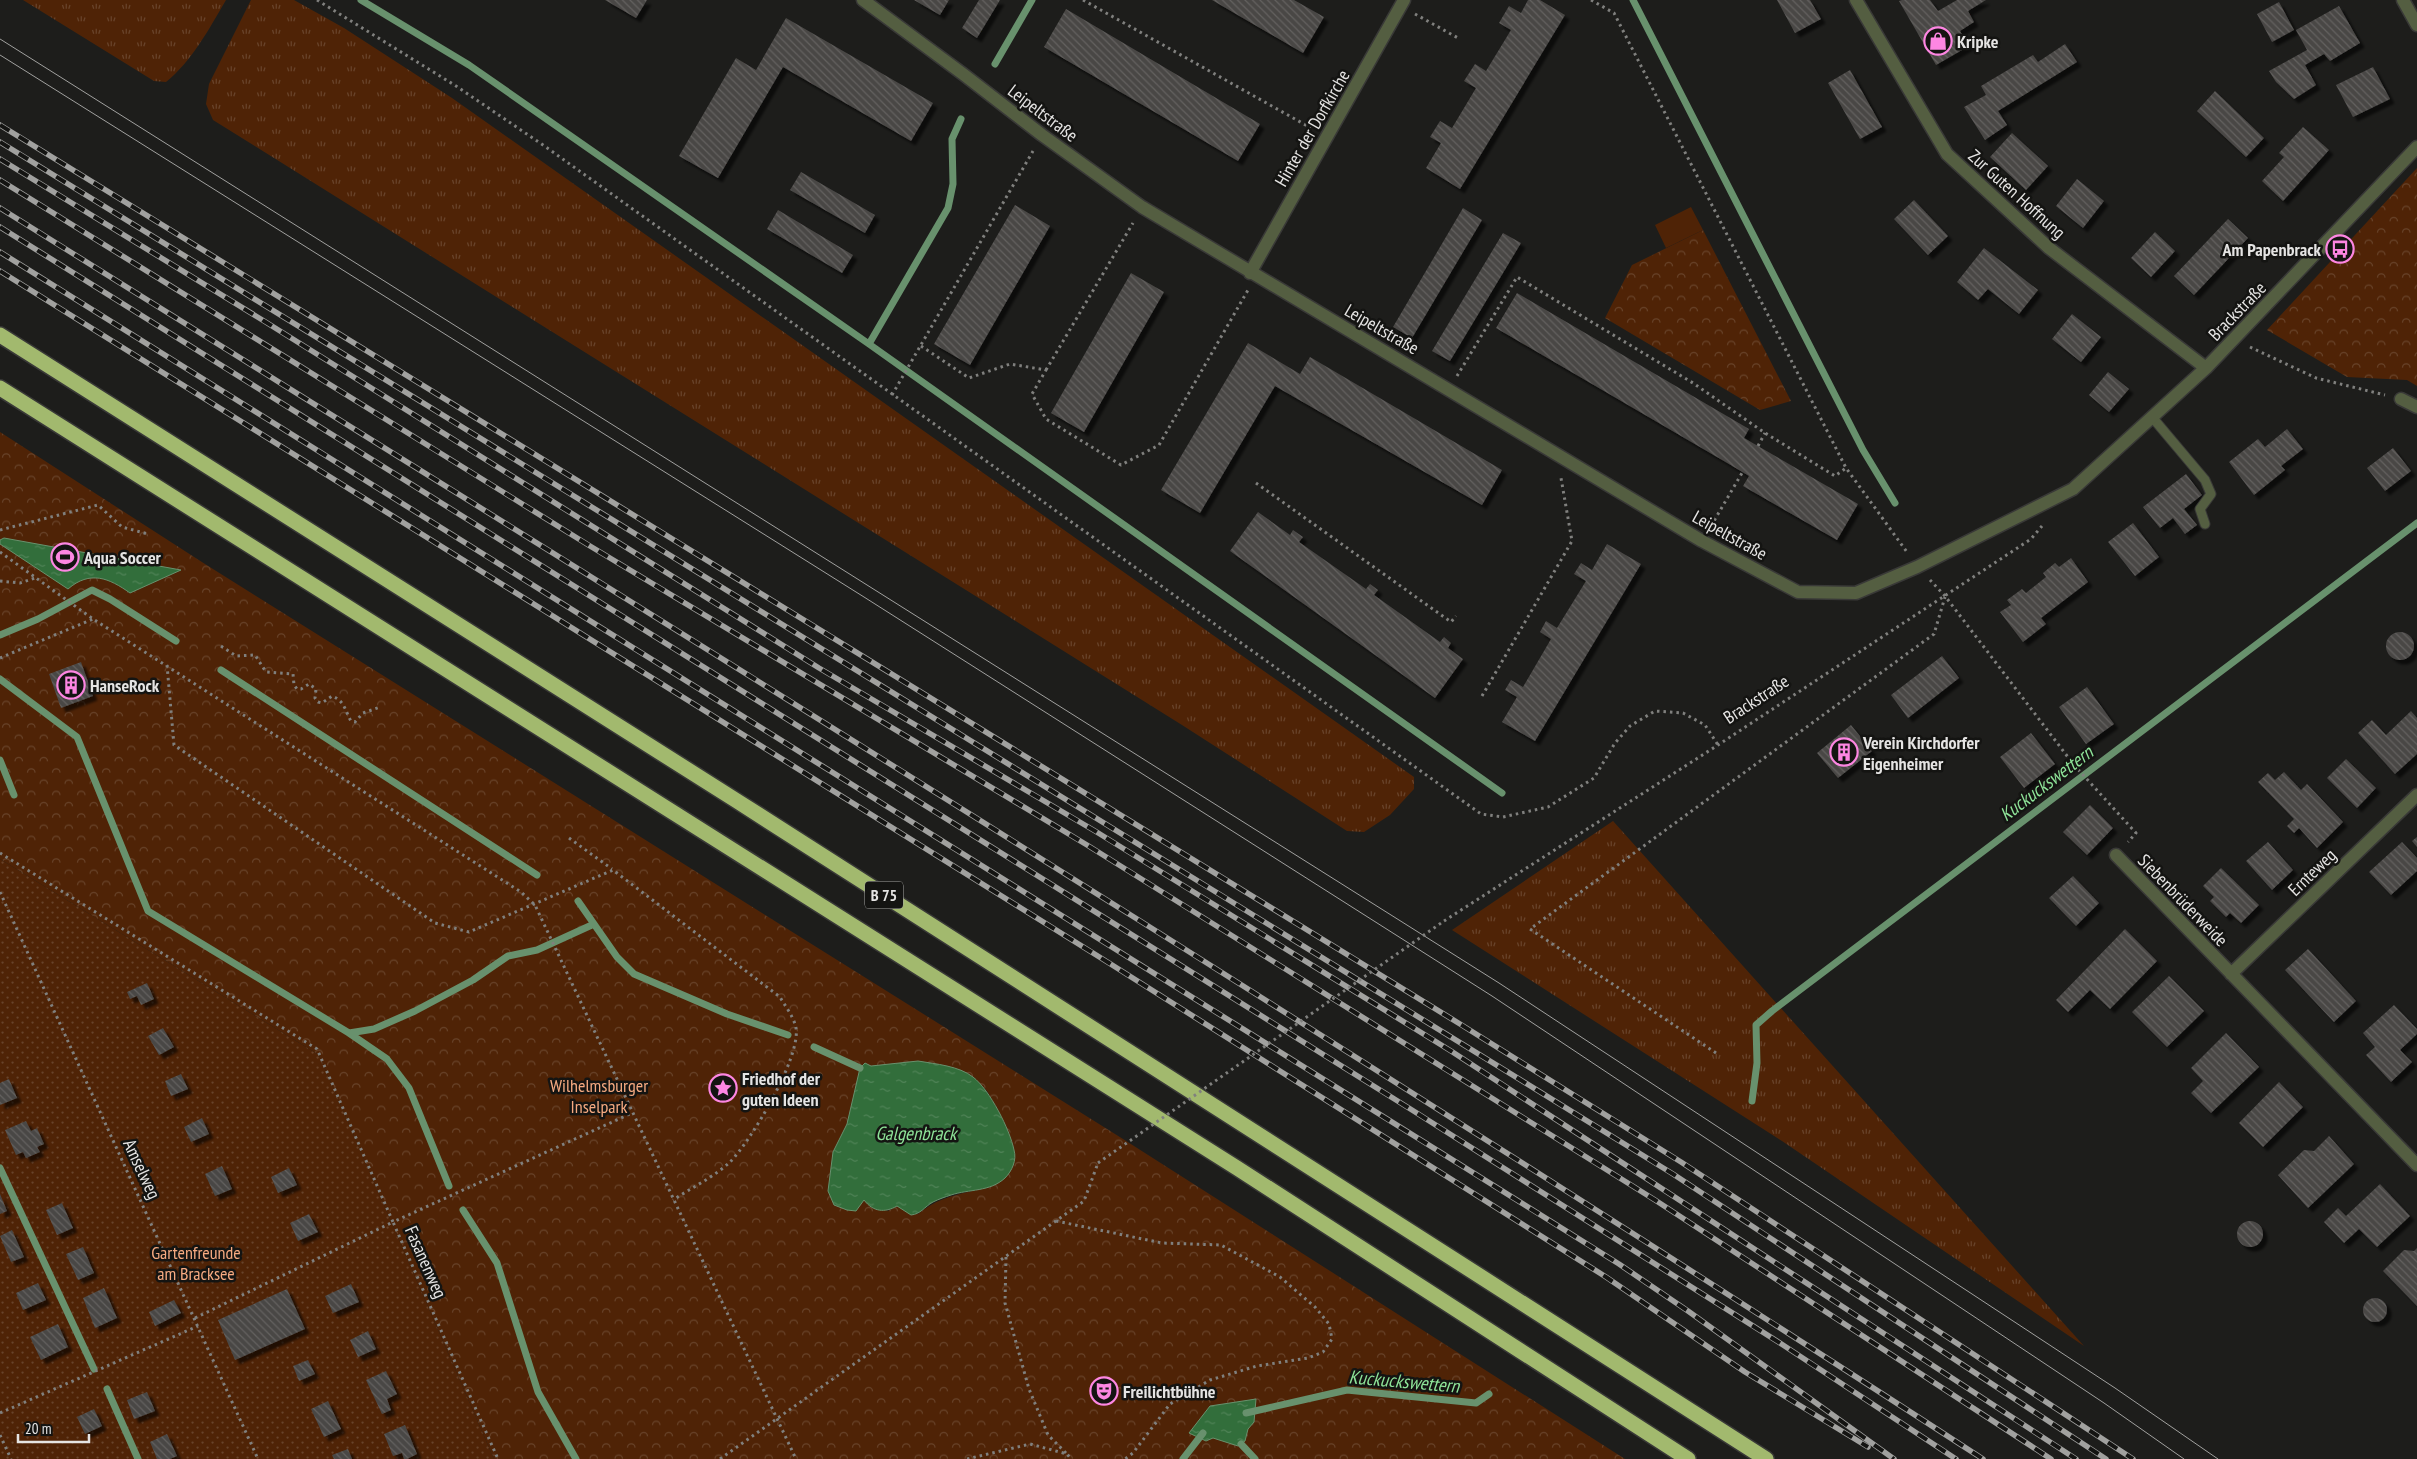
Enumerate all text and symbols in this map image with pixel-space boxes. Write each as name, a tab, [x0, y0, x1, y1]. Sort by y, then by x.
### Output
shop icon: Kripke	[1923, 26, 1953, 56]
place label: Kripke	[1957, 30, 1999, 53]
street label: Hinter der Dorfkirche	[1269, 66, 1355, 190]
street label: Leipeltstraße	[1003, 79, 1083, 147]
street label: Zur Guten Hoffnung	[1964, 144, 2070, 244]
bus stop icon: Am Papenbrack	[2325, 234, 2355, 264]
place label: Am Papenbrack	[2222, 238, 2322, 261]
street label: Brackstraße	[2203, 277, 2271, 345]
street label: Leipeltstraße	[1341, 299, 1423, 359]
street label: Leipeltstraße	[1689, 505, 1771, 565]
sports icon: Aqua Soccer	[50, 542, 80, 572]
place label: Aqua Soccer	[83, 546, 162, 569]
street label: Brackstraße	[1719, 669, 1793, 729]
building icon: HanseRock	[56, 670, 86, 700]
place label: HanseRock	[90, 674, 160, 697]
place label: Verein Kirchdorfer Eigenheimer	[1862, 731, 1980, 775]
building icon: Verein Kirchdorfer Eigenheimer	[1829, 737, 1859, 767]
water label: Kuckuckswettern	[1995, 739, 2099, 826]
street label: Ernteweg	[2283, 844, 2341, 900]
street label: Siebenbrüderweide	[2133, 849, 2233, 951]
road number: B 75	[865, 882, 903, 908]
place label: Friedhof der guten Ideen	[742, 1067, 821, 1111]
place icon: Friedhof der guten Ideen	[708, 1073, 738, 1103]
park label: Wilhelmsburger Inselpark	[550, 1074, 648, 1118]
water label: Galgenbrack	[876, 1121, 959, 1145]
street label: Amselweg	[118, 1135, 166, 1203]
street label: Fasanenweg	[400, 1222, 452, 1302]
park label: Gartenfreunde am Bracksee	[151, 1241, 241, 1285]
water label: Kuckuckswettern	[1348, 1364, 1462, 1398]
theatre icon: Freilichtbühne	[1089, 1376, 1119, 1406]
place label: Freilichtbühne	[1123, 1380, 1216, 1403]
scale bar	[18, 1412, 89, 1444]
text: 20 m	[25, 1419, 51, 1438]

